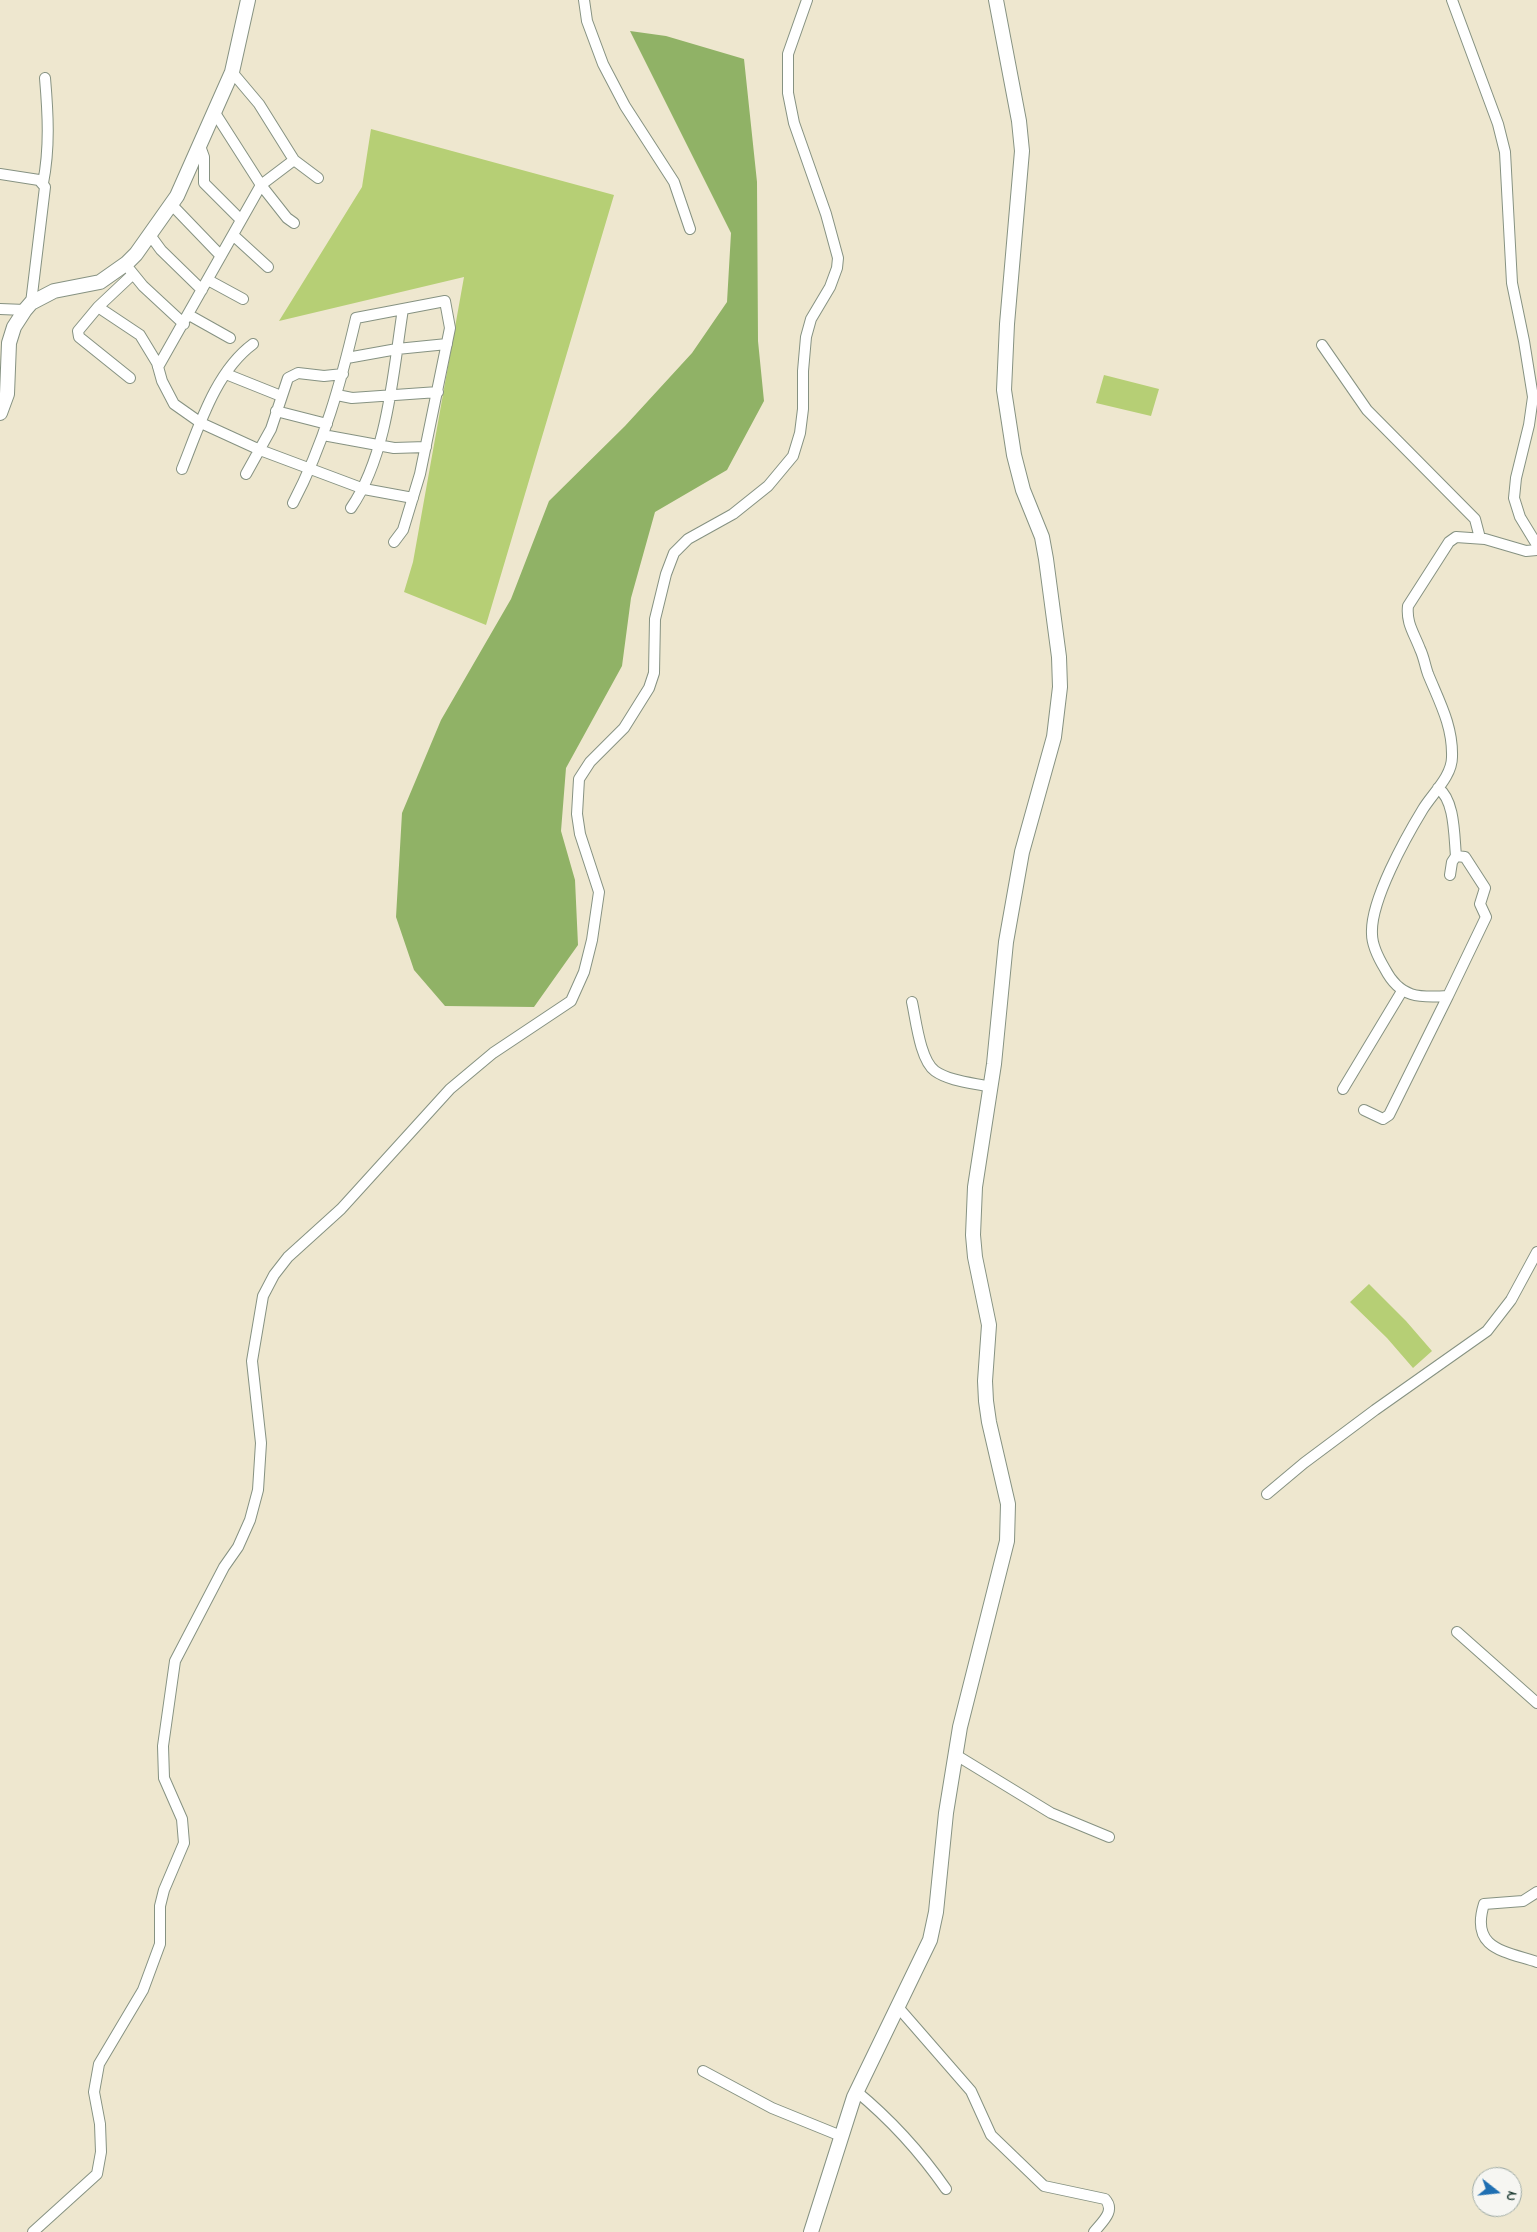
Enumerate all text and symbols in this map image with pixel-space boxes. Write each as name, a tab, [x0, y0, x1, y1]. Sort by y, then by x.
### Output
north arrow	[1472, 2167, 1522, 2217]
text: N	[1500, 2189, 1522, 2203]

